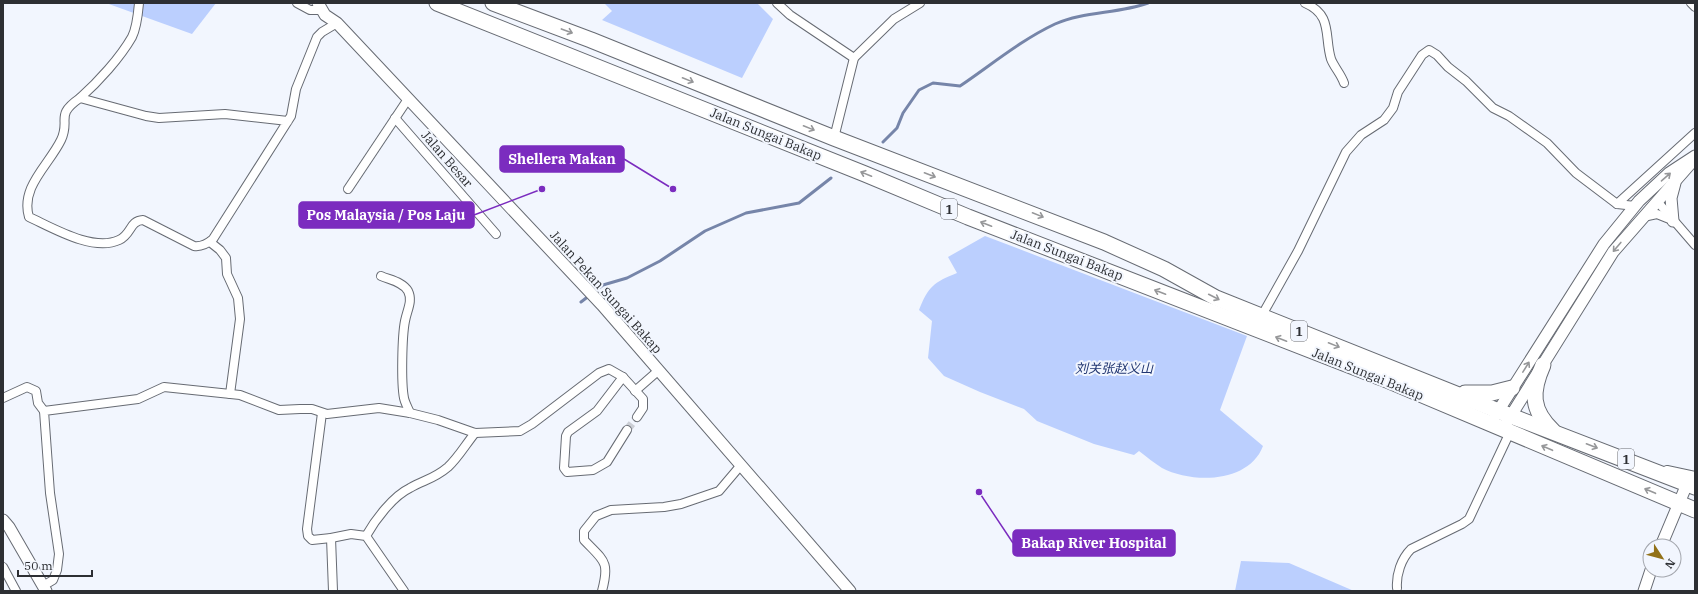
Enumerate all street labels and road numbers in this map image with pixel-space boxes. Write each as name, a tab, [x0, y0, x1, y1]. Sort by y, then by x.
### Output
street label: Jalan Sungai Bakap	[708, 104, 824, 164]
street label: Jalan Besar	[418, 127, 477, 191]
road number: 1	[941, 199, 957, 219]
street label: Jalan Sungai Bakap	[1008, 226, 1126, 284]
street label: Jalan Pekan Sungai Bakap	[546, 227, 666, 357]
road number: 1	[1291, 321, 1307, 341]
street label: Jalan Sungai Bakap	[1310, 344, 1426, 404]
road number: 1	[1618, 449, 1634, 469]

